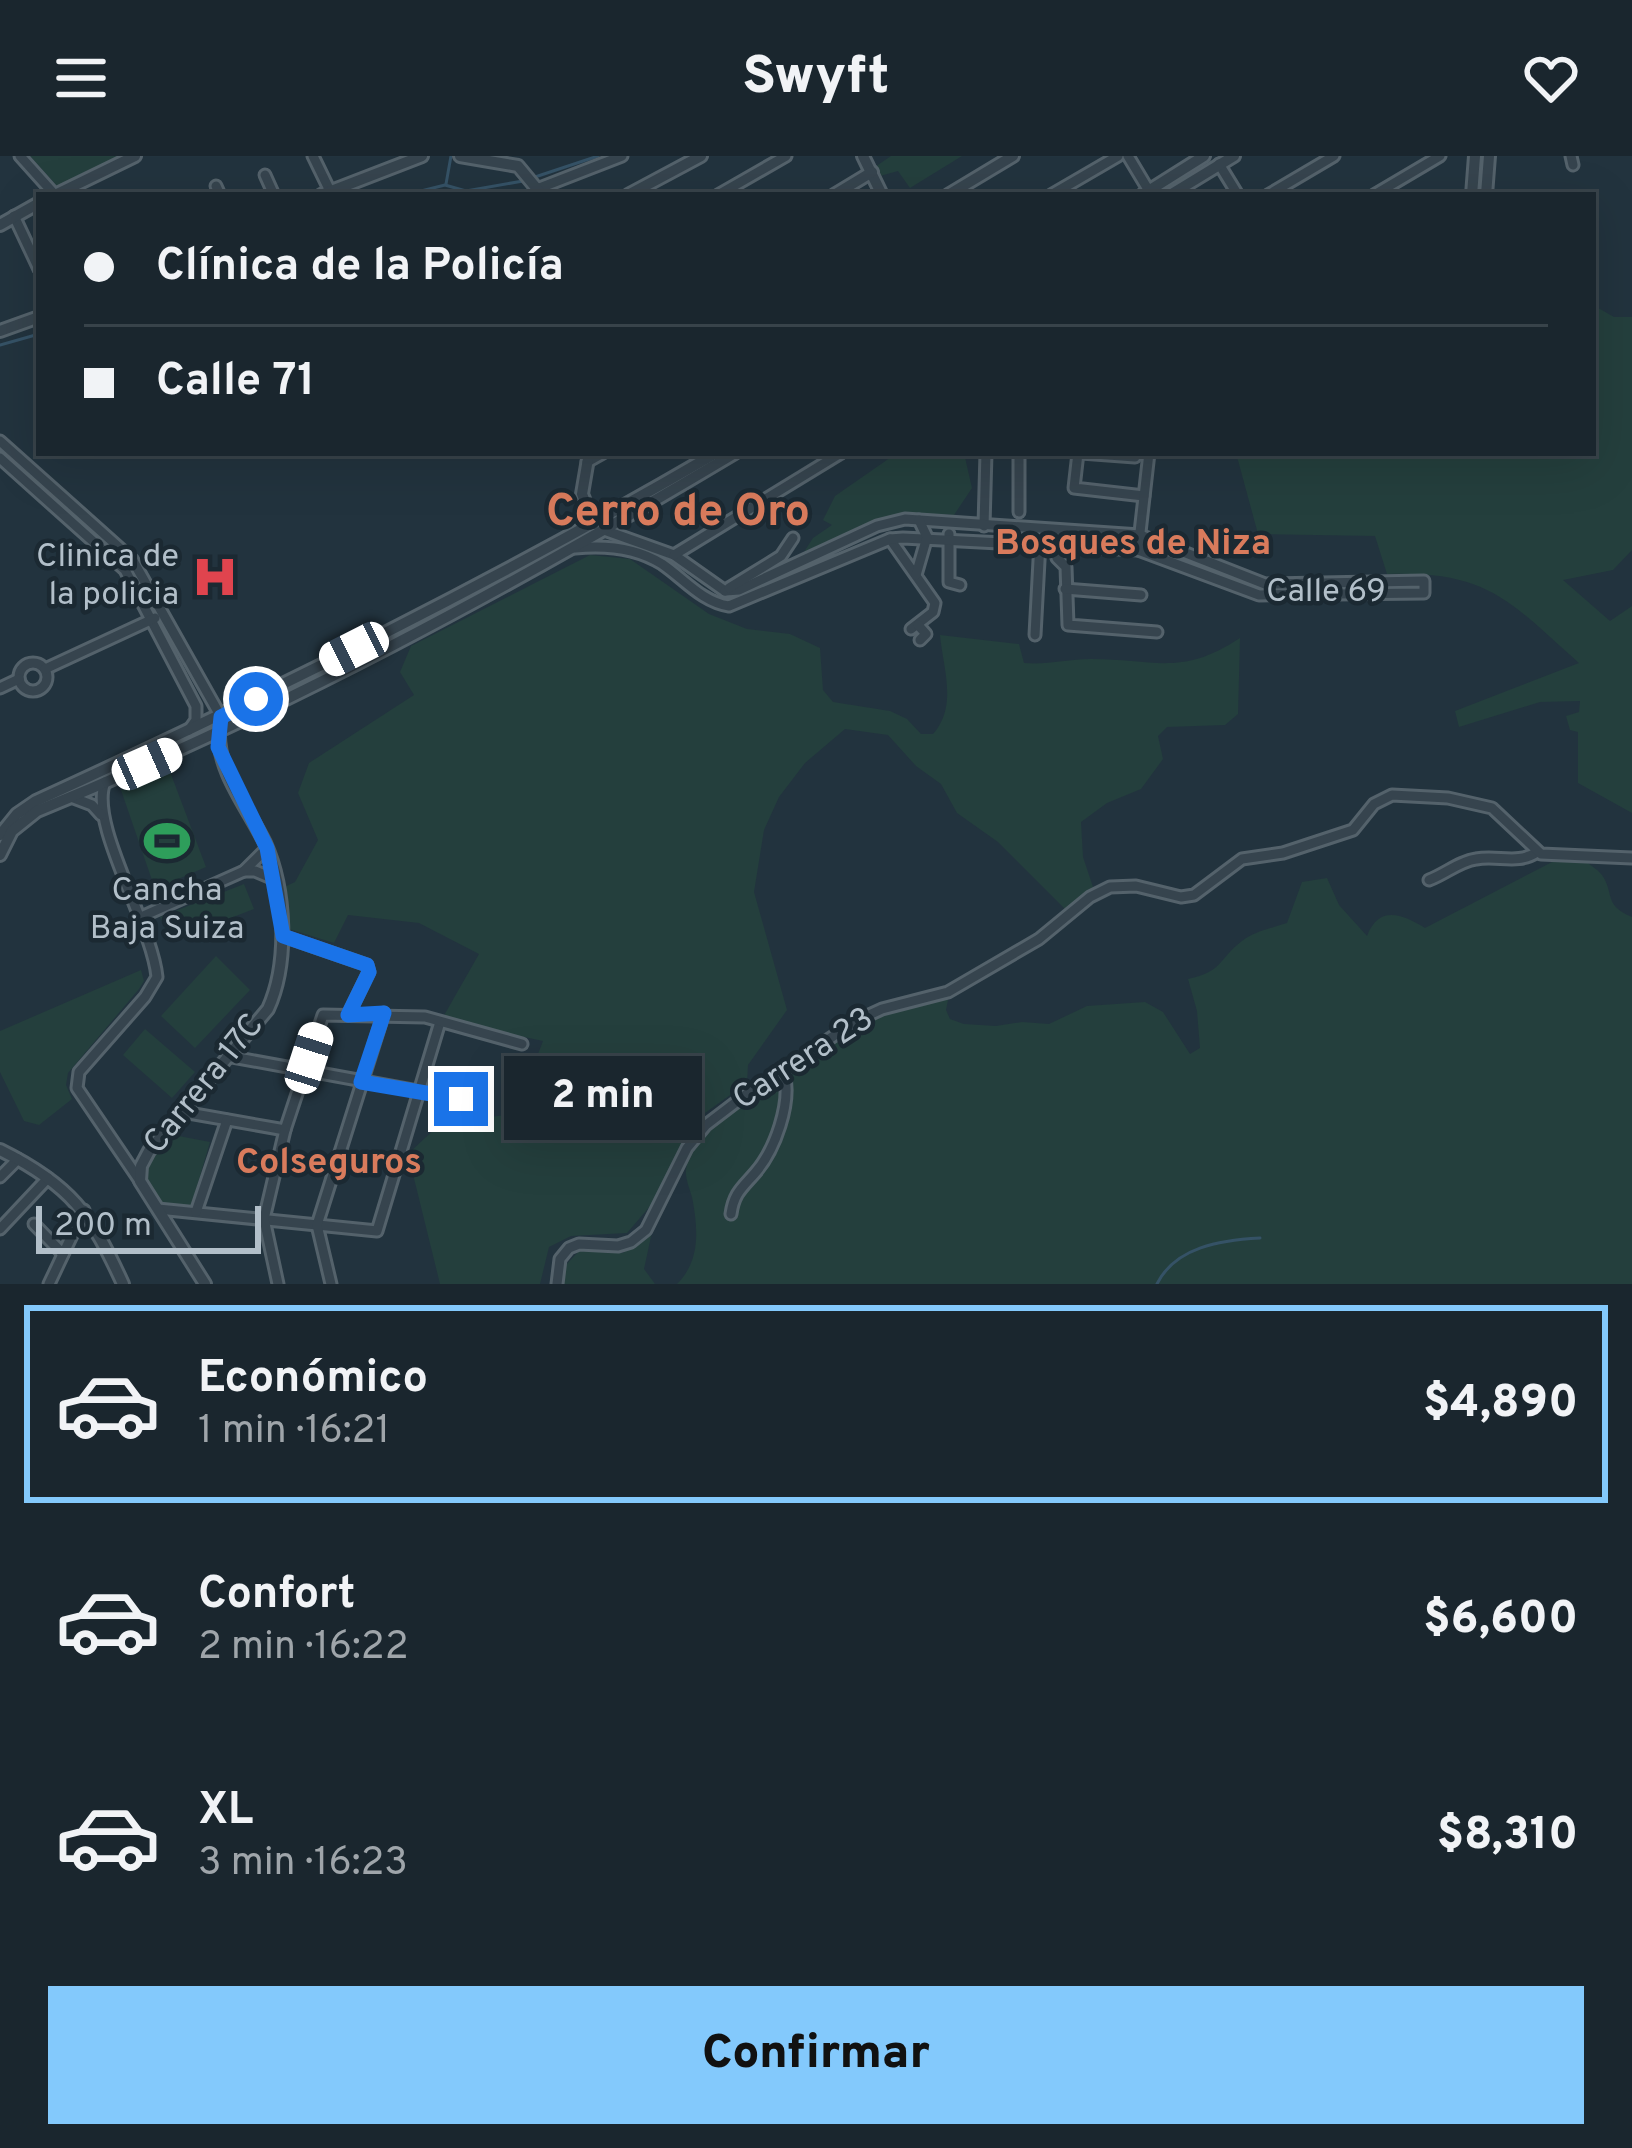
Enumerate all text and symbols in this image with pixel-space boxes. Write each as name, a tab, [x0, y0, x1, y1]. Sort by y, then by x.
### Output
text: Swyft	[743, 44, 889, 113]
icon: menu	[48, 45, 114, 111]
icon: heart	[1518, 45, 1584, 111]
text: Clínica de la Policía	[156, 239, 564, 296]
text: Calle 71	[156, 354, 315, 411]
district label: Cerro de Oro	[546, 485, 810, 542]
district label: Bosques de Niza	[995, 522, 1271, 568]
place label: Clinica de la policia	[36, 537, 179, 617]
hospital icon: Clinica de la policia	[190, 552, 240, 602]
street label: Calle 69	[1266, 572, 1386, 614]
car	[314, 617, 394, 681]
route start	[229, 672, 283, 726]
car	[107, 733, 187, 795]
sports icon: Cancha Baja Suiza	[142, 816, 192, 866]
place label: Cancha Baja Suiza	[90, 871, 244, 951]
street label: Carrera 23	[726, 999, 882, 1121]
street label: Carrera 17C	[136, 1006, 274, 1164]
car	[281, 1018, 337, 1098]
callout: 2 min	[503, 1057, 701, 1141]
route end	[434, 1072, 488, 1126]
text: 2 min	[551, 1073, 655, 1122]
district label: Colseguros	[236, 1141, 422, 1187]
scale bar	[36, 1200, 261, 1253]
text: 200 m	[54, 1206, 152, 1248]
icon: car	[54, 1350, 162, 1458]
text: Económico	[198, 1351, 428, 1408]
text: $4,890	[1423, 1376, 1578, 1433]
text: 1 min · 16:21	[198, 1408, 390, 1457]
icon: car	[54, 1566, 162, 1674]
text: Confort	[198, 1567, 355, 1624]
text: $6,600	[1423, 1592, 1578, 1649]
text: 2 min · 16:22	[198, 1624, 409, 1673]
icon: car	[54, 1782, 162, 1890]
text: XL	[198, 1783, 253, 1840]
text: $8,310	[1437, 1808, 1578, 1865]
text: 3 min · 16:23	[198, 1840, 408, 1889]
button: Confirmar	[48, 1986, 1584, 2124]

